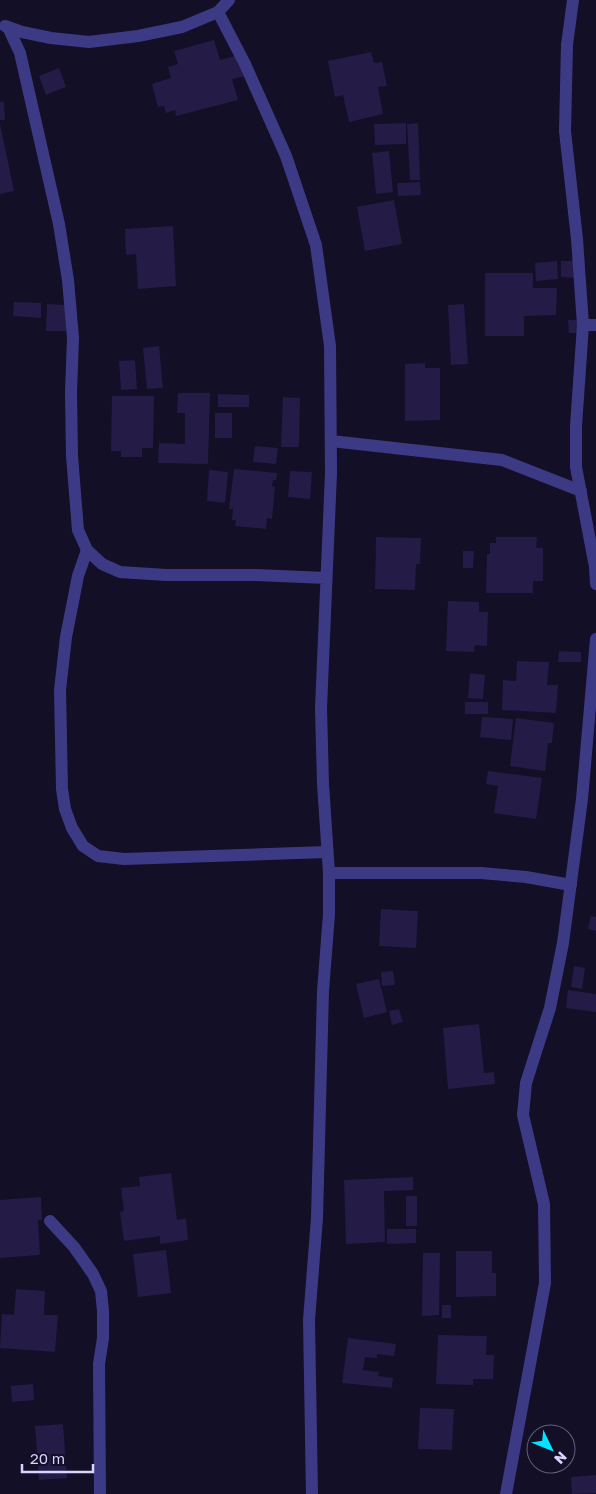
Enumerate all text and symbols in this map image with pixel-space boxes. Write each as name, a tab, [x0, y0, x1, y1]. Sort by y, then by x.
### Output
north arrow	[526, 1424, 576, 1474]
scale bar	[22, 1442, 94, 1474]
text: 20 m	[30, 1449, 65, 1467]
text: N	[551, 1449, 571, 1468]

